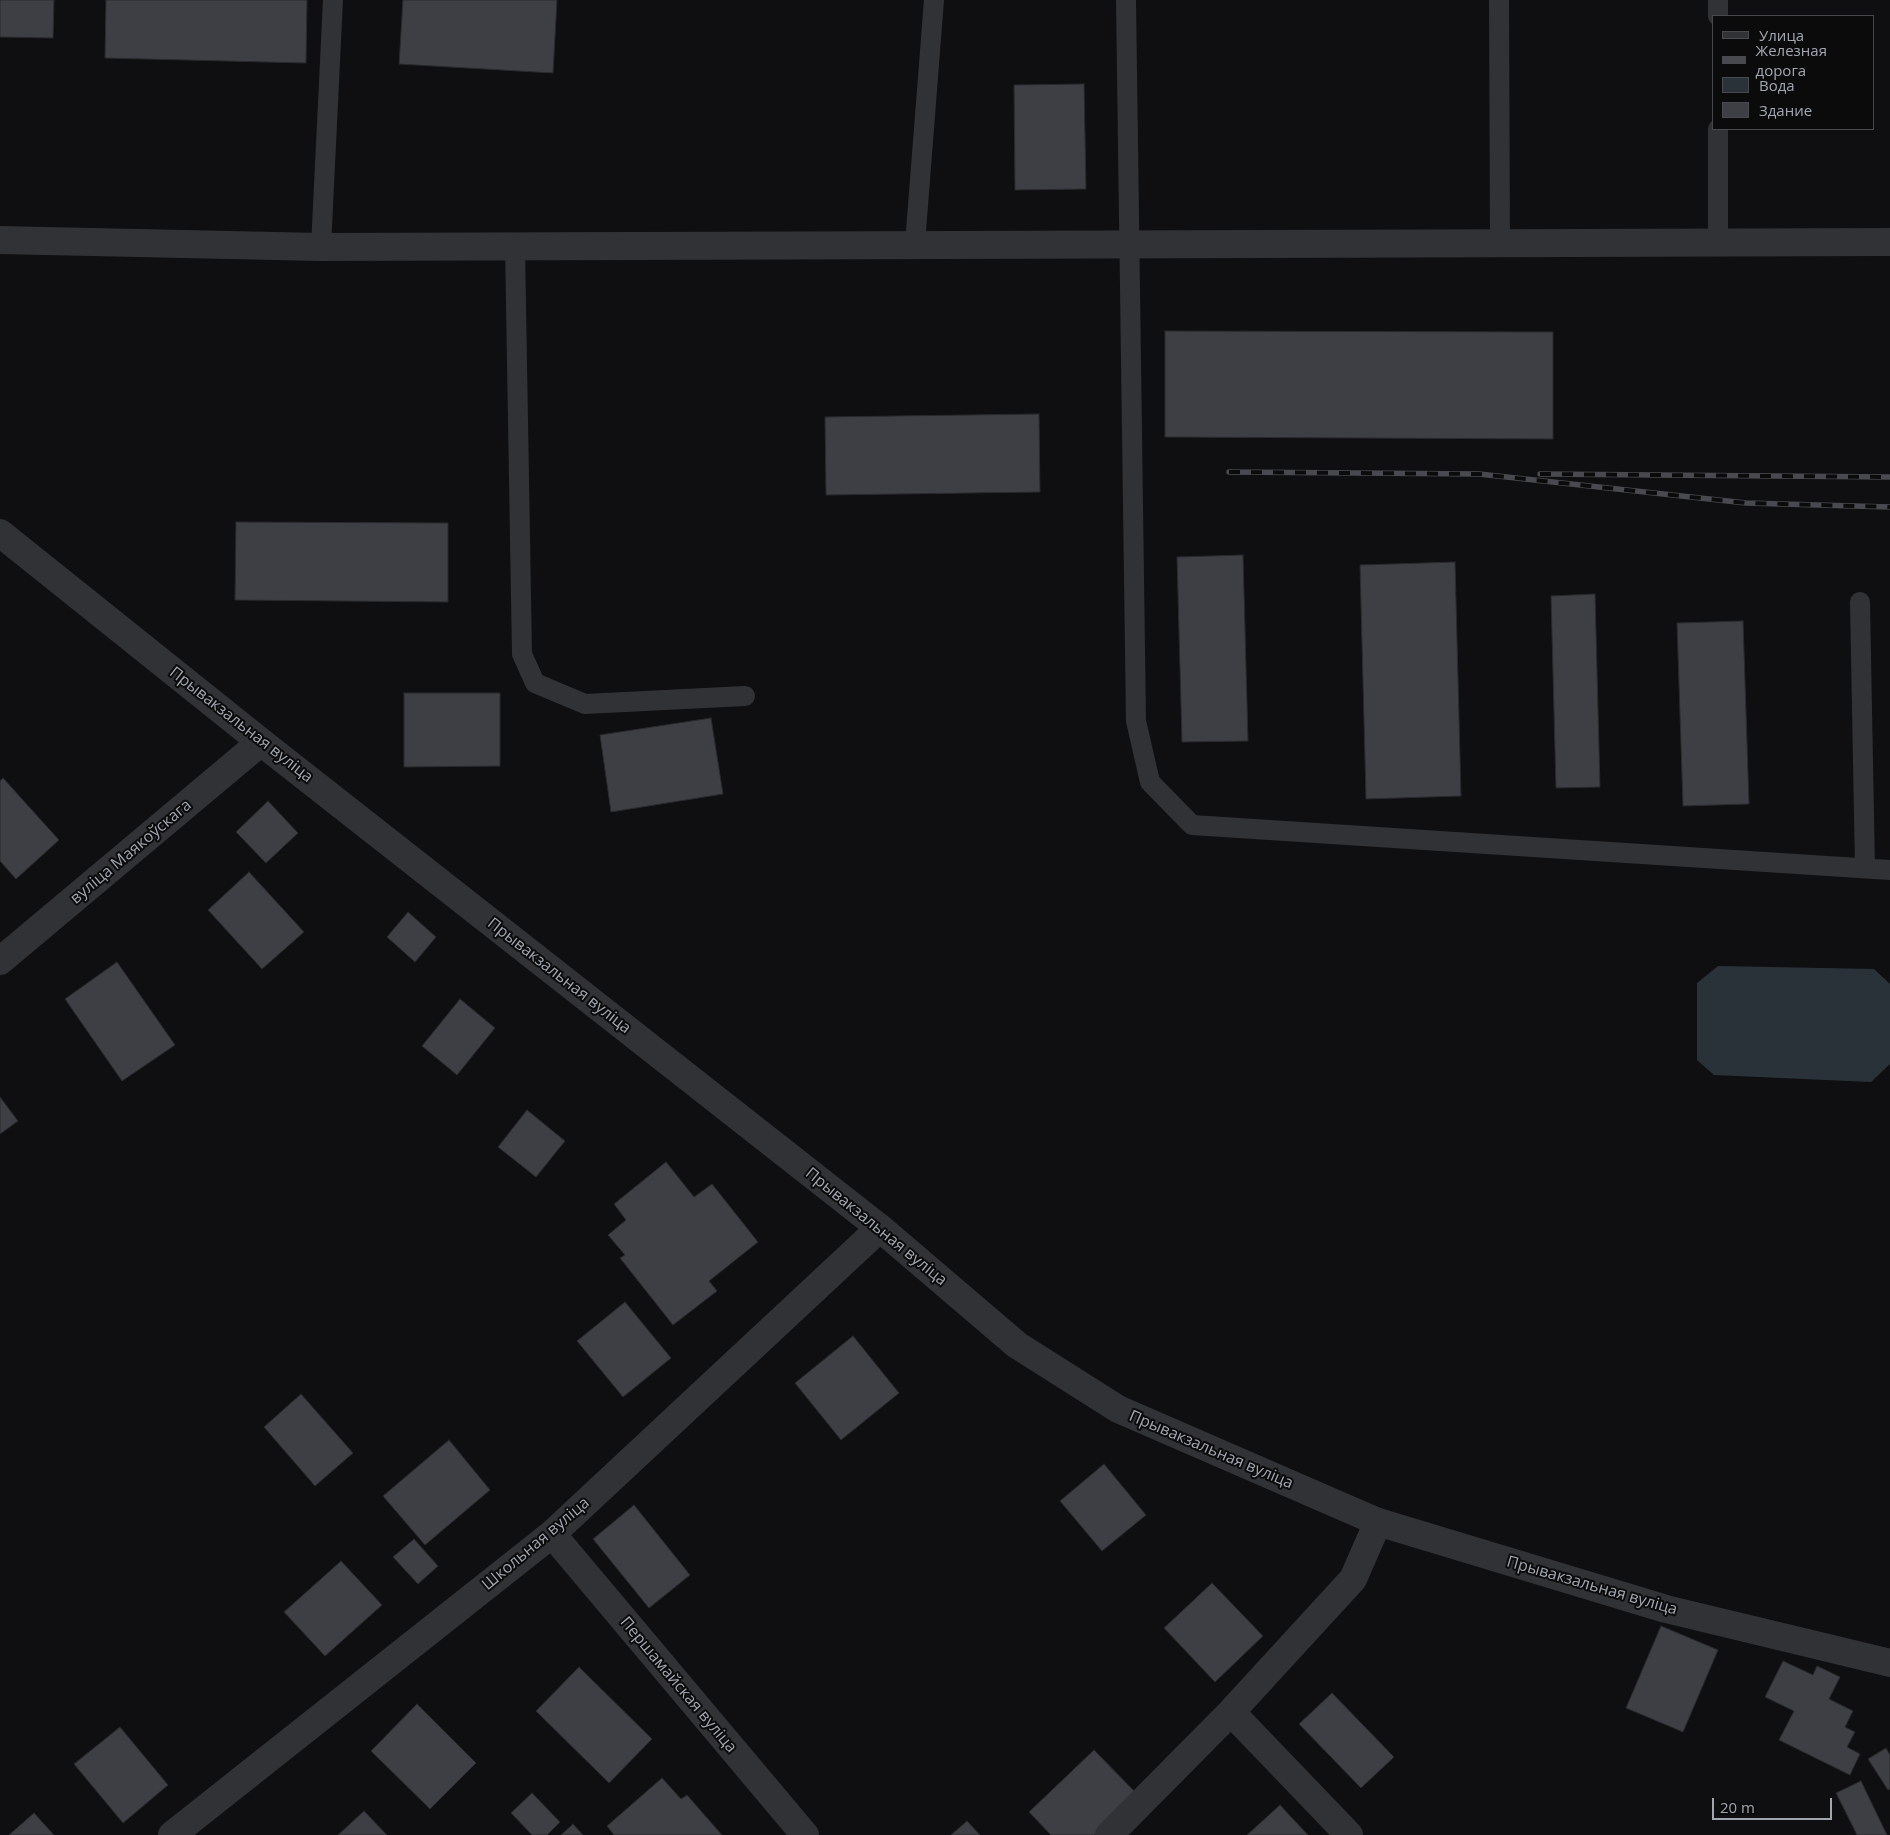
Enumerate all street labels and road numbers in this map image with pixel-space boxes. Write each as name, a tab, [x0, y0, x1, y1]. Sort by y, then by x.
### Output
street label: Прывакзальная вуліца	[165, 663, 317, 787]
street label: вуліца Маякоўскага	[67, 796, 195, 908]
street label: Прывакзальная вуліца	[483, 914, 635, 1038]
street label: Прывакзальная вуліца	[801, 1164, 951, 1290]
street label: Прывакзальная вуліца	[1126, 1407, 1296, 1493]
street label: Школьная вуліца	[478, 1493, 594, 1595]
street label: Прывакзальная вуліца	[1504, 1552, 1680, 1620]
street label: Першамайская вуліца	[616, 1613, 740, 1757]

